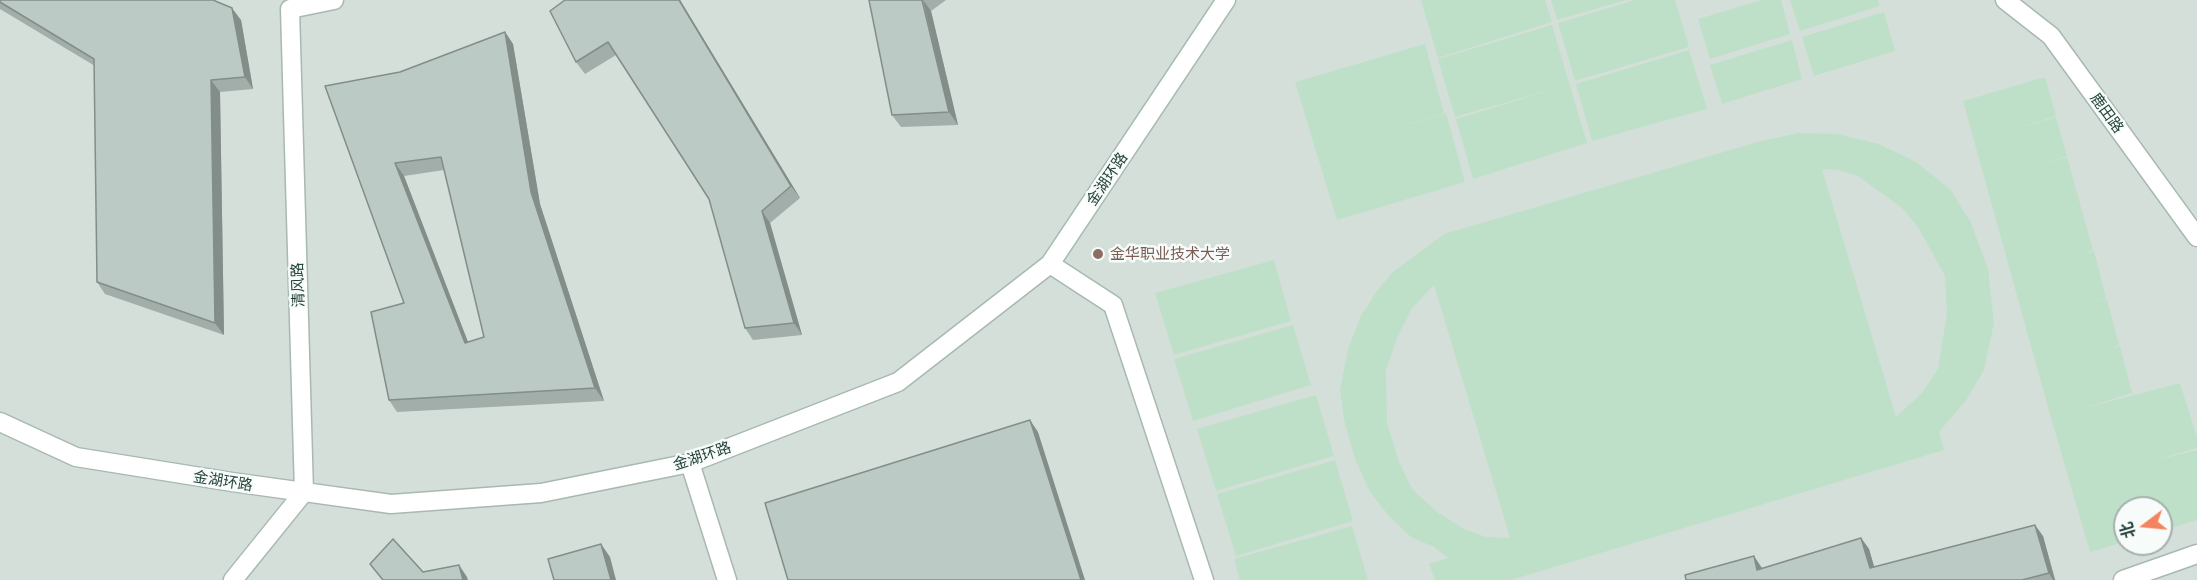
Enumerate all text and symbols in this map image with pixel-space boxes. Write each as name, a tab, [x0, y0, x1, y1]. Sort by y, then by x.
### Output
street label: 鹿田路	[2086, 90, 2128, 136]
street label: 金湖环路	[1083, 149, 1131, 209]
place label: 金华职业技术大学	[1110, 245, 1230, 263]
marker: 金华职业技术大学	[1091, 247, 1105, 261]
street label: 清风路	[288, 262, 308, 308]
street label: 金湖环路	[671, 438, 733, 474]
street label: 金湖环路	[192, 467, 254, 495]
north arrow	[2113, 496, 2173, 556]
text: 北	[2116, 520, 2138, 541]

